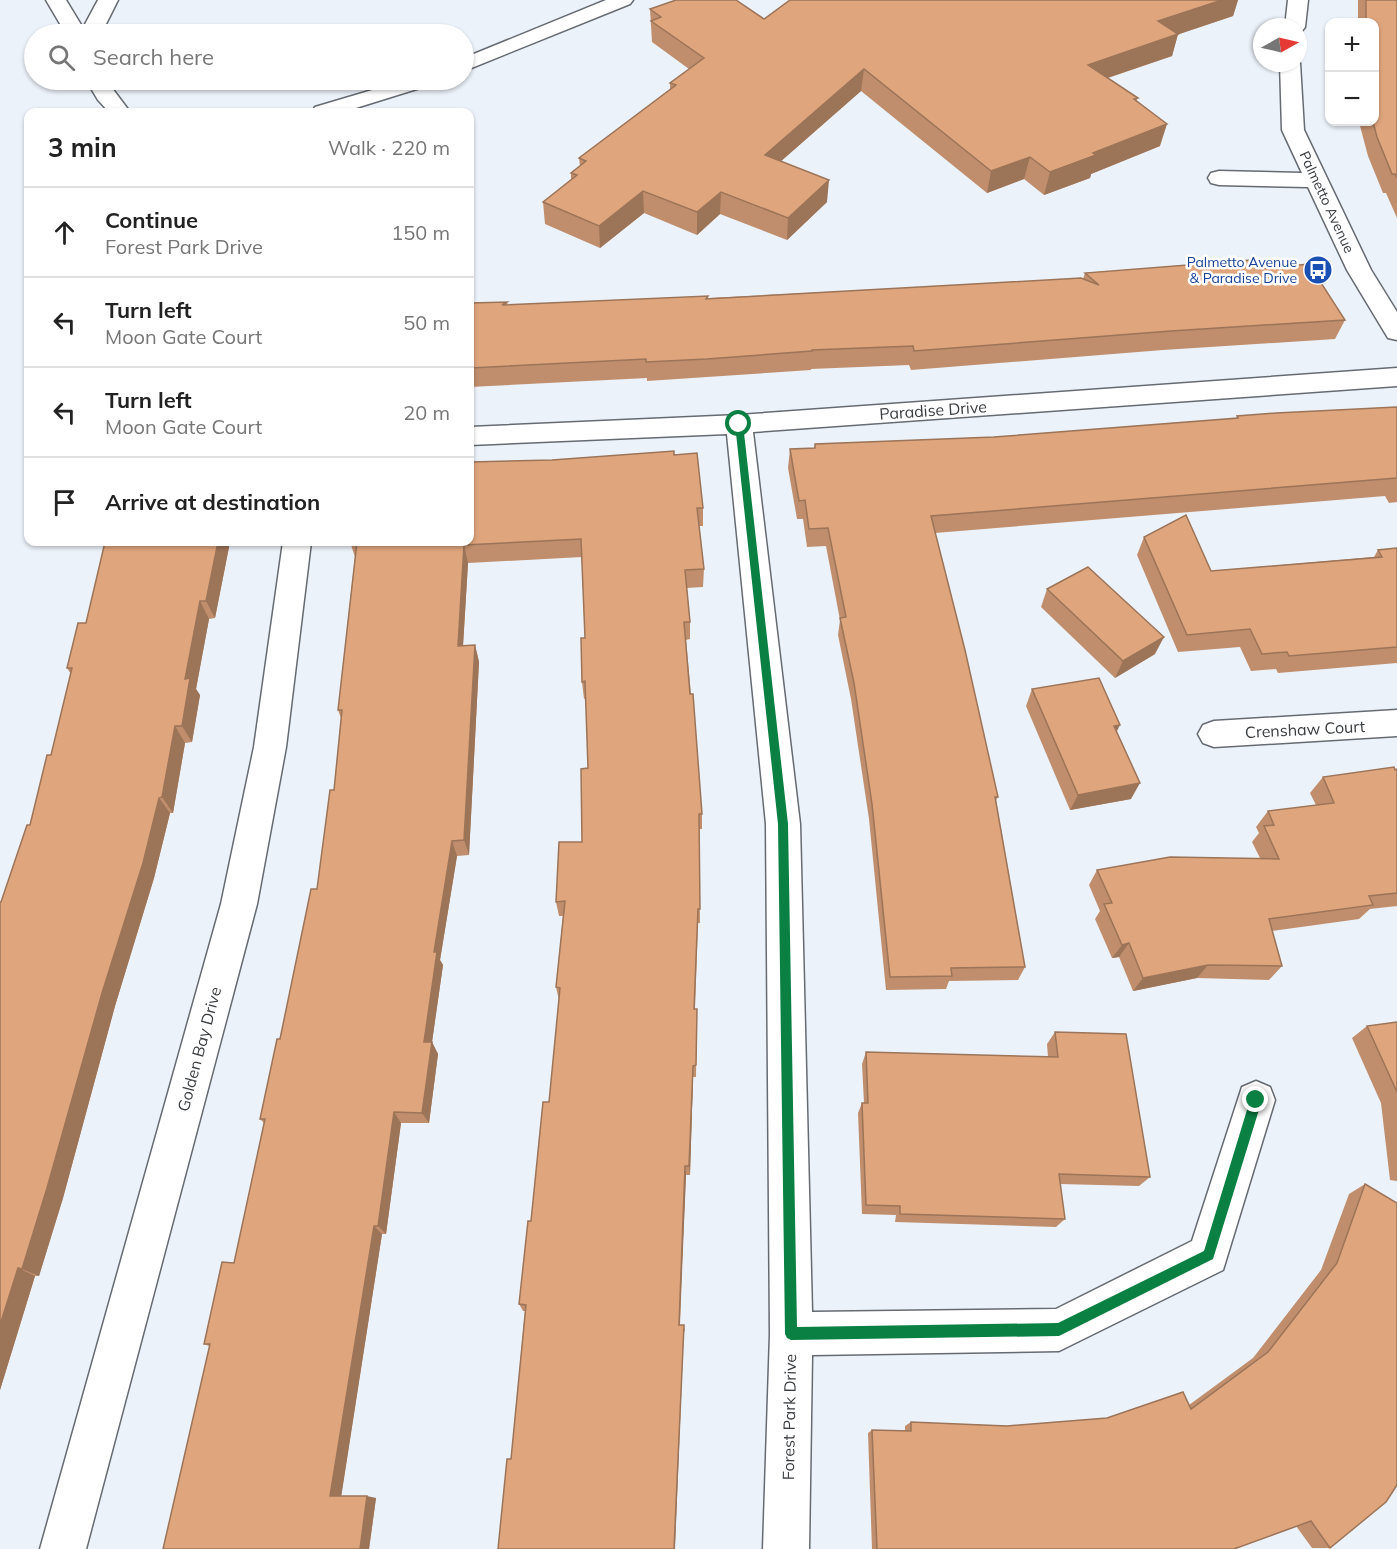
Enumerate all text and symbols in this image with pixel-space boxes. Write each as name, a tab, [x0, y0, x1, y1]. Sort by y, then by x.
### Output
north arrow	[1253, 18, 1307, 72]
map controls	[1325, 18, 1379, 126]
button: +	[1325, 18, 1379, 72]
search box	[24, 24, 474, 90]
icon: search	[45, 41, 78, 74]
text: Search here	[93, 43, 214, 71]
button: −	[1325, 72, 1379, 126]
text: 3 min	[48, 131, 117, 164]
text: Walk · 220 m	[328, 135, 450, 160]
street label: Palmetto Avenue	[1296, 148, 1358, 256]
text: Continue	[105, 206, 198, 234]
icon: ahead	[48, 216, 81, 249]
text: 150 m	[391, 220, 450, 245]
text: Forest Park Drive	[105, 234, 263, 259]
place label: Palmetto Avenue & Paradise Drive	[1187, 253, 1297, 287]
bus stop icon: Palmetto Avenue & Paradise Drive	[1302, 254, 1334, 286]
text: Turn left	[105, 296, 192, 324]
icon: left	[48, 306, 81, 339]
text: 50 m	[403, 310, 450, 335]
text: Moon Gate Court	[105, 324, 262, 349]
text: Turn left	[105, 386, 192, 414]
icon: left	[48, 396, 81, 429]
street label: Paradise Drive	[879, 396, 987, 424]
text: 20 m	[403, 400, 450, 425]
route start	[725, 410, 751, 436]
text: Moon Gate Court	[105, 414, 262, 439]
icon: arrive	[48, 486, 81, 519]
text: Arrive at destination	[105, 488, 320, 516]
street label: Crenshaw Court	[1244, 716, 1366, 742]
street label: Golden Bay Drive	[173, 984, 225, 1114]
route end	[1242, 1086, 1268, 1112]
street label: Forest Park Drive	[778, 1354, 800, 1480]

